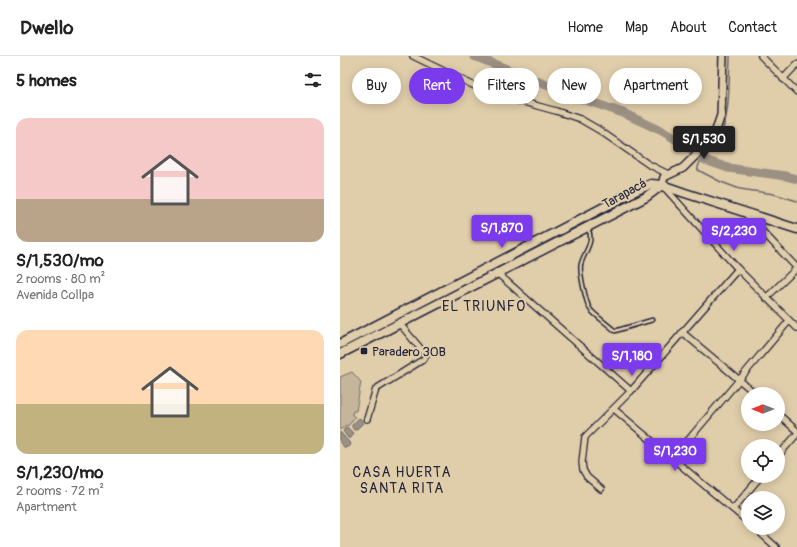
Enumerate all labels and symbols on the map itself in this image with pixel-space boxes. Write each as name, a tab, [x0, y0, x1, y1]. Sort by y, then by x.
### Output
pin: S/1,530	[667, 126, 741, 160]
street label: Tarapacá	[600, 175, 649, 213]
pin: S/1,870	[465, 215, 539, 249]
pin: S/2,230	[697, 218, 771, 252]
district label: EL TRIUNFO	[442, 298, 526, 315]
pin: S/1,180	[595, 343, 669, 377]
place label: Paradero 30B	[372, 344, 446, 360]
marker: Paradero 30B	[359, 346, 369, 356]
north arrow	[741, 387, 785, 431]
pin: S/1,230	[638, 438, 712, 472]
district label: CASA HUERTA SANTA RITA	[353, 464, 451, 497]

